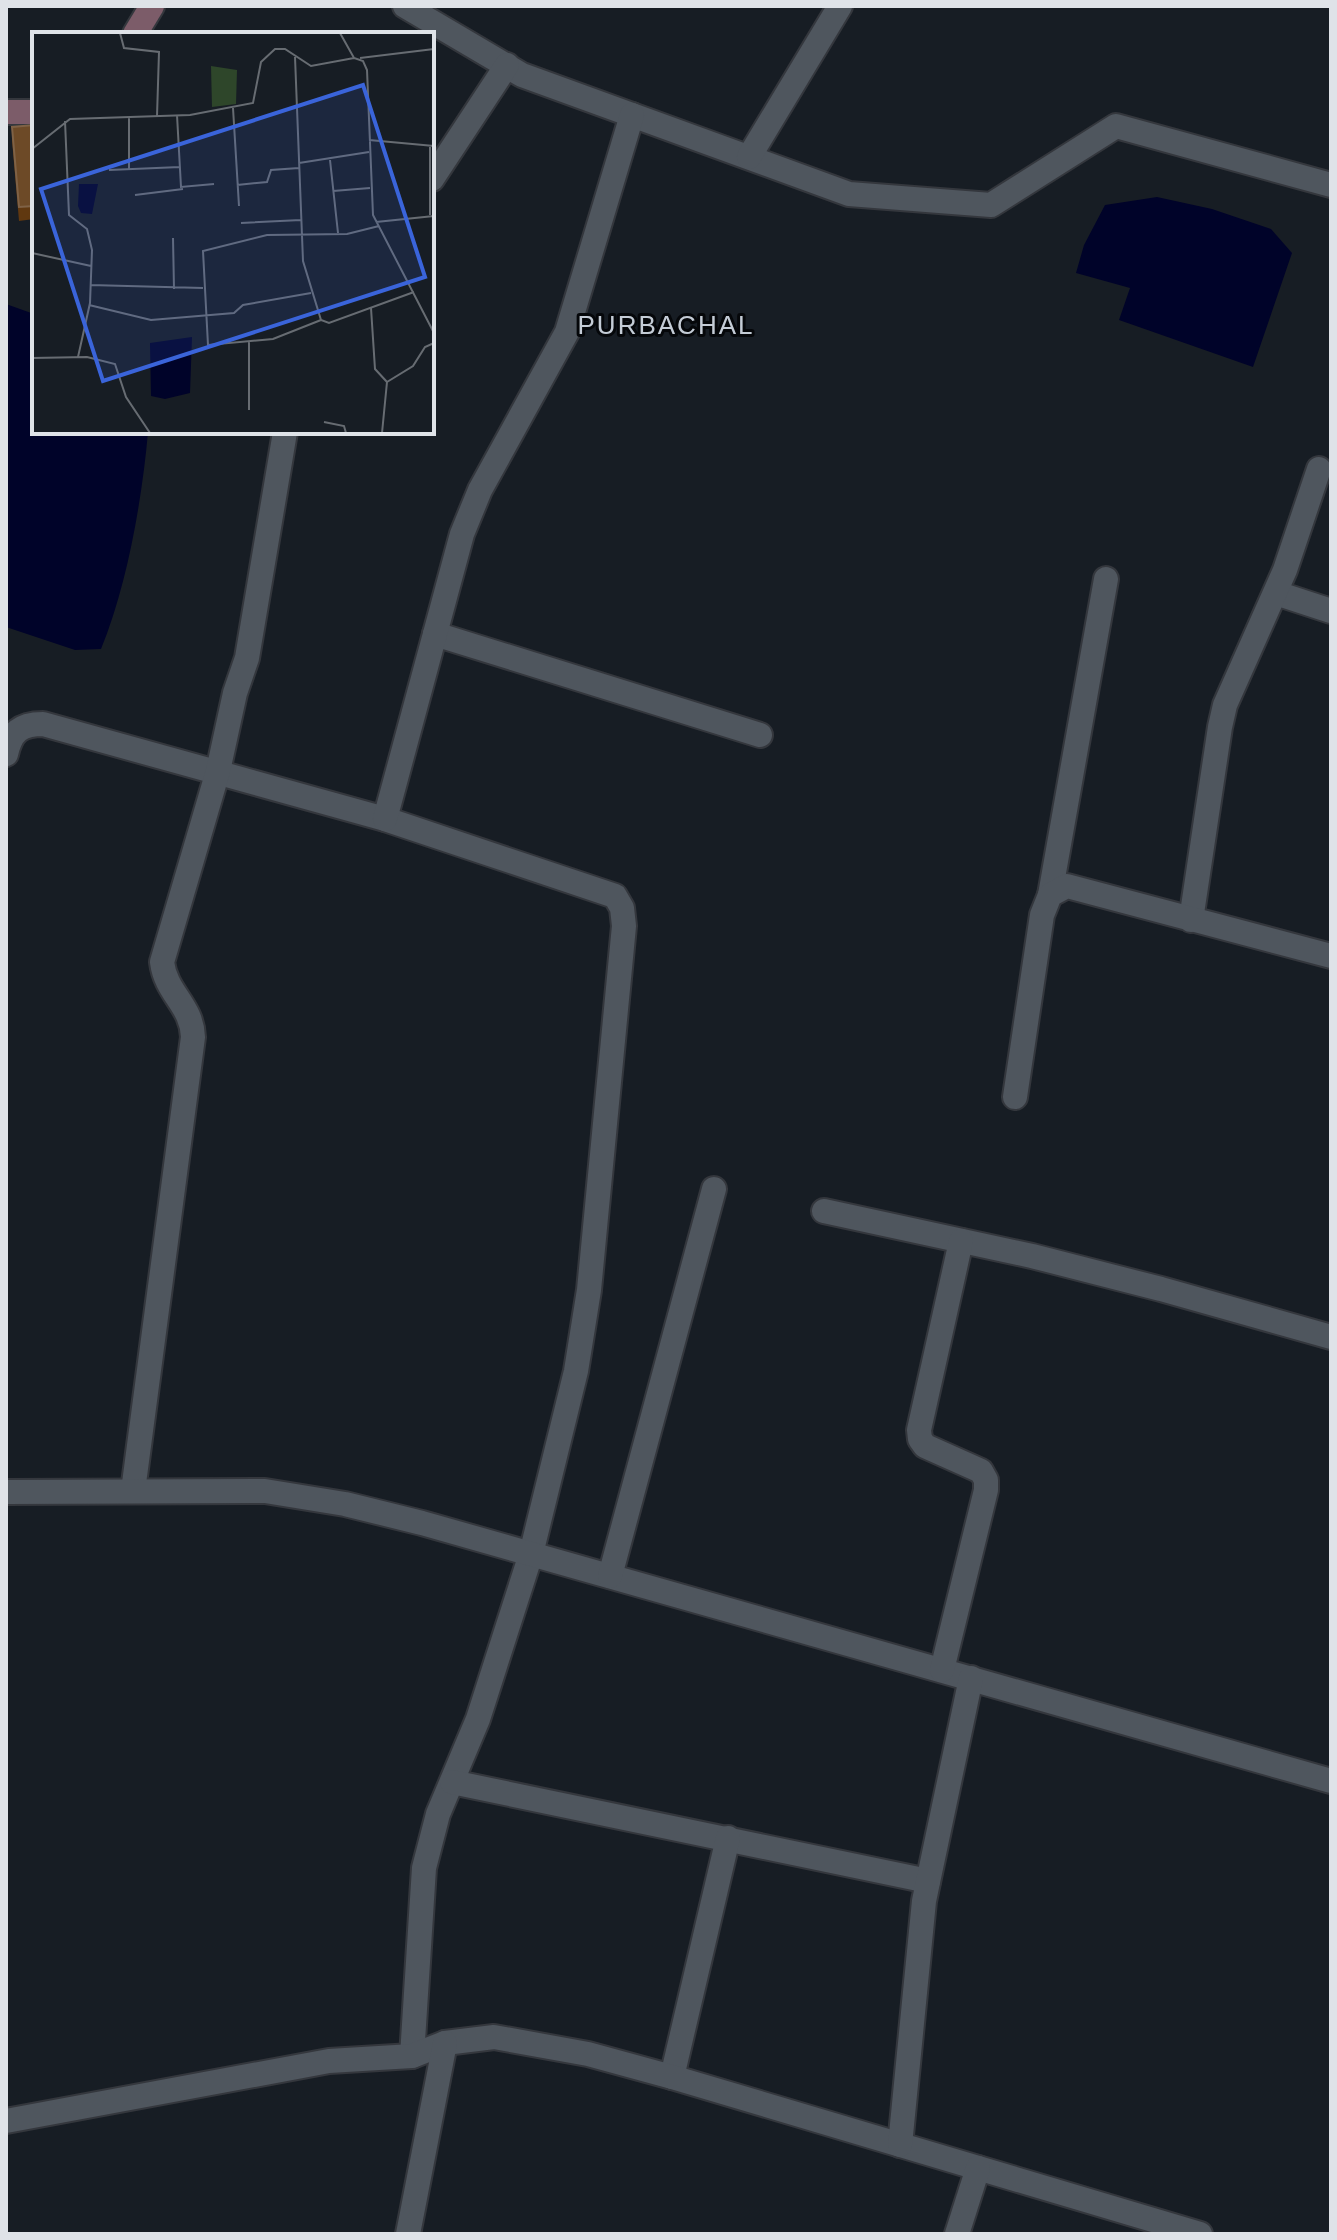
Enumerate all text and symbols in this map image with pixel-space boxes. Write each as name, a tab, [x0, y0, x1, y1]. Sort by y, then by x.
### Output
inset map	[32, 32, 434, 434]
district label: PURBACHAL	[578, 310, 754, 340]

